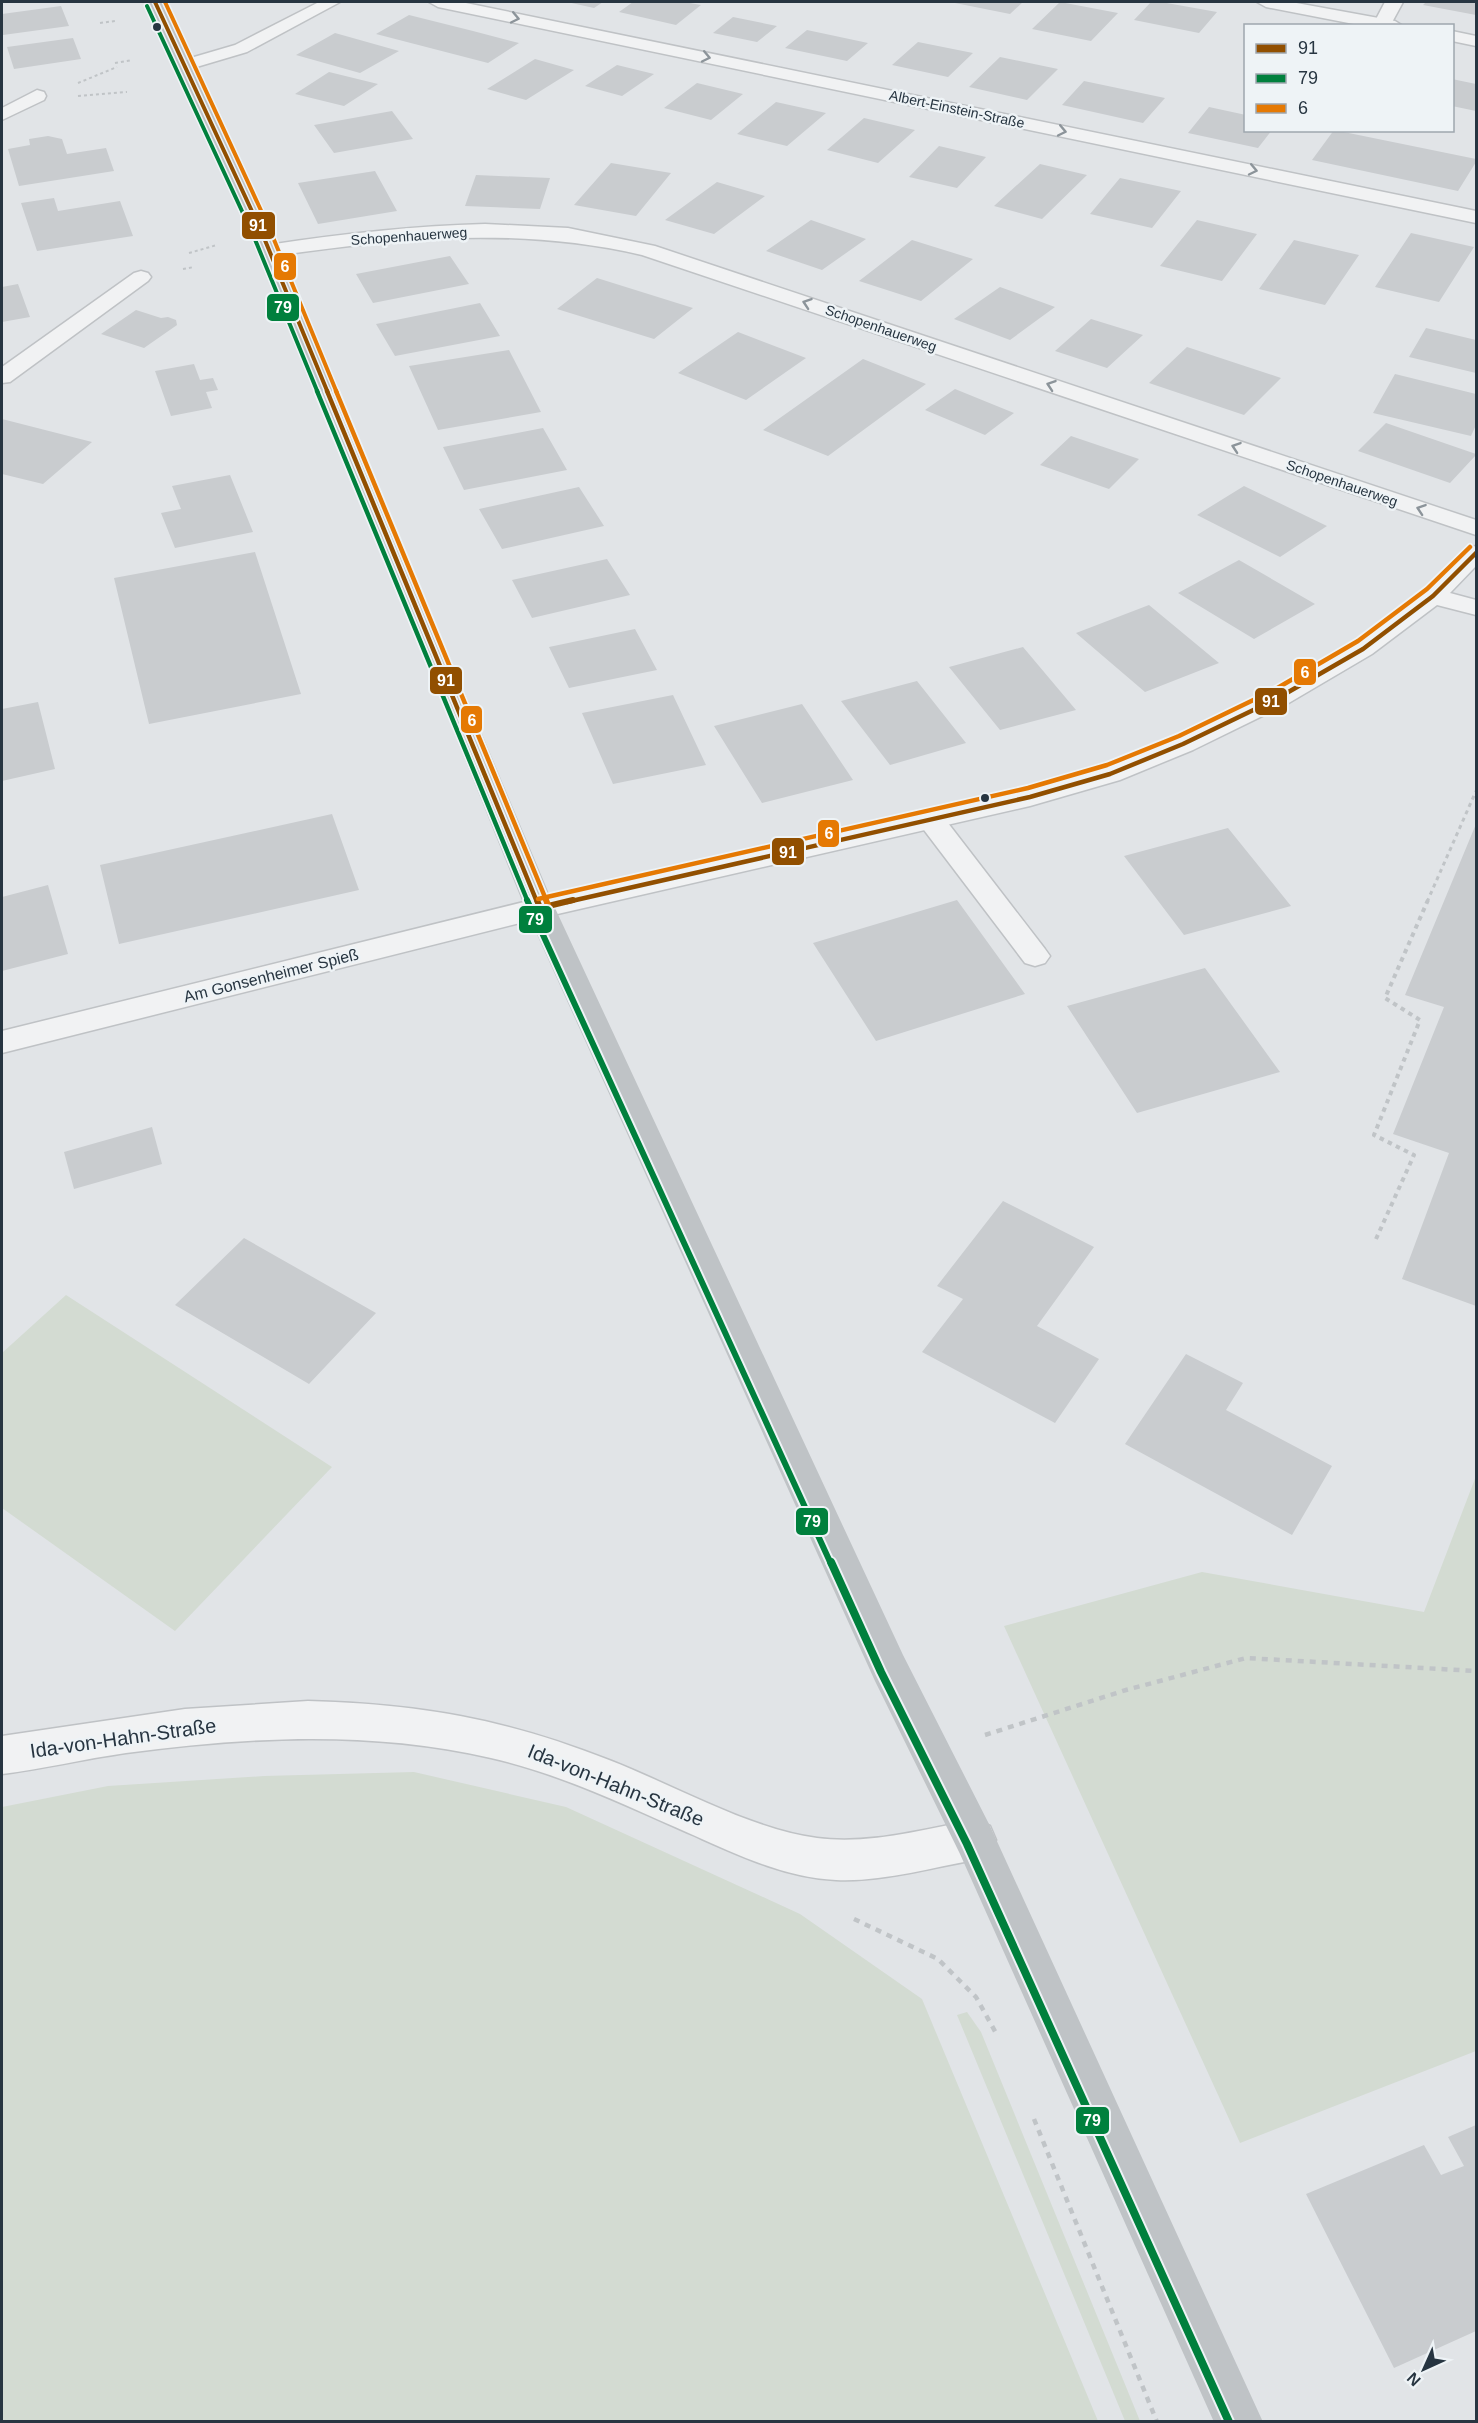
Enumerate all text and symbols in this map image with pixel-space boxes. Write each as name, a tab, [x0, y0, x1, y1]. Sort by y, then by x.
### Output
one-way arrow	[510, 10, 520, 23]
unlabelled marker	[151, 21, 163, 33]
legend	[1244, 24, 1454, 132]
text: 91	[1298, 38, 1318, 58]
one-way arrow	[701, 50, 711, 63]
text: 79	[1298, 68, 1318, 88]
street label: Albert-Einstein-Straße	[888, 87, 1026, 131]
text: 6	[1298, 98, 1308, 118]
one-way arrow	[1057, 124, 1067, 137]
one-way arrow	[1248, 163, 1258, 176]
line badge: 91	[241, 211, 276, 240]
text: 91	[249, 217, 267, 234]
street label: Schopenhauerweg	[350, 224, 468, 248]
line badge: 6	[273, 252, 297, 281]
text: 6	[281, 258, 290, 275]
line badge: 79	[266, 293, 300, 322]
one-way arrow	[802, 298, 813, 311]
text: 79	[274, 299, 292, 316]
street label: Schopenhauerweg	[823, 301, 939, 355]
one-way arrow	[1046, 380, 1057, 393]
one-way arrow	[1231, 442, 1242, 455]
street label: Schopenhauerweg	[1284, 456, 1400, 510]
one-way arrow	[1416, 504, 1427, 517]
line badge: 6	[1293, 658, 1317, 686]
text: 6	[1301, 664, 1310, 681]
line badge: 91	[429, 666, 463, 695]
text: 91	[437, 672, 455, 689]
line badge: 91	[1254, 687, 1288, 716]
text: 91	[1262, 693, 1280, 710]
line badge: 6	[460, 705, 483, 734]
text: 6	[468, 712, 477, 729]
unlabelled marker	[979, 792, 991, 804]
line badge: 6	[817, 819, 840, 848]
text: 6	[825, 825, 834, 842]
line badge: 91	[771, 837, 805, 866]
text: 91	[779, 844, 797, 861]
line badge: 79	[518, 905, 553, 934]
text: 79	[526, 911, 544, 928]
street label: Am Gonsenheimer Spieß	[182, 945, 361, 1005]
line badge: 79	[795, 1507, 829, 1536]
text: 79	[803, 1513, 821, 1530]
street label: Ida-von-Hahn-Straße	[28, 1714, 218, 1762]
street label: Ida-von-Hahn-Straße	[525, 1740, 707, 1830]
line badge: 79	[1075, 2106, 1110, 2135]
text: 79	[1083, 2112, 1101, 2129]
north arrow	[1394, 2339, 1454, 2399]
text: N	[1404, 2369, 1424, 2389]

